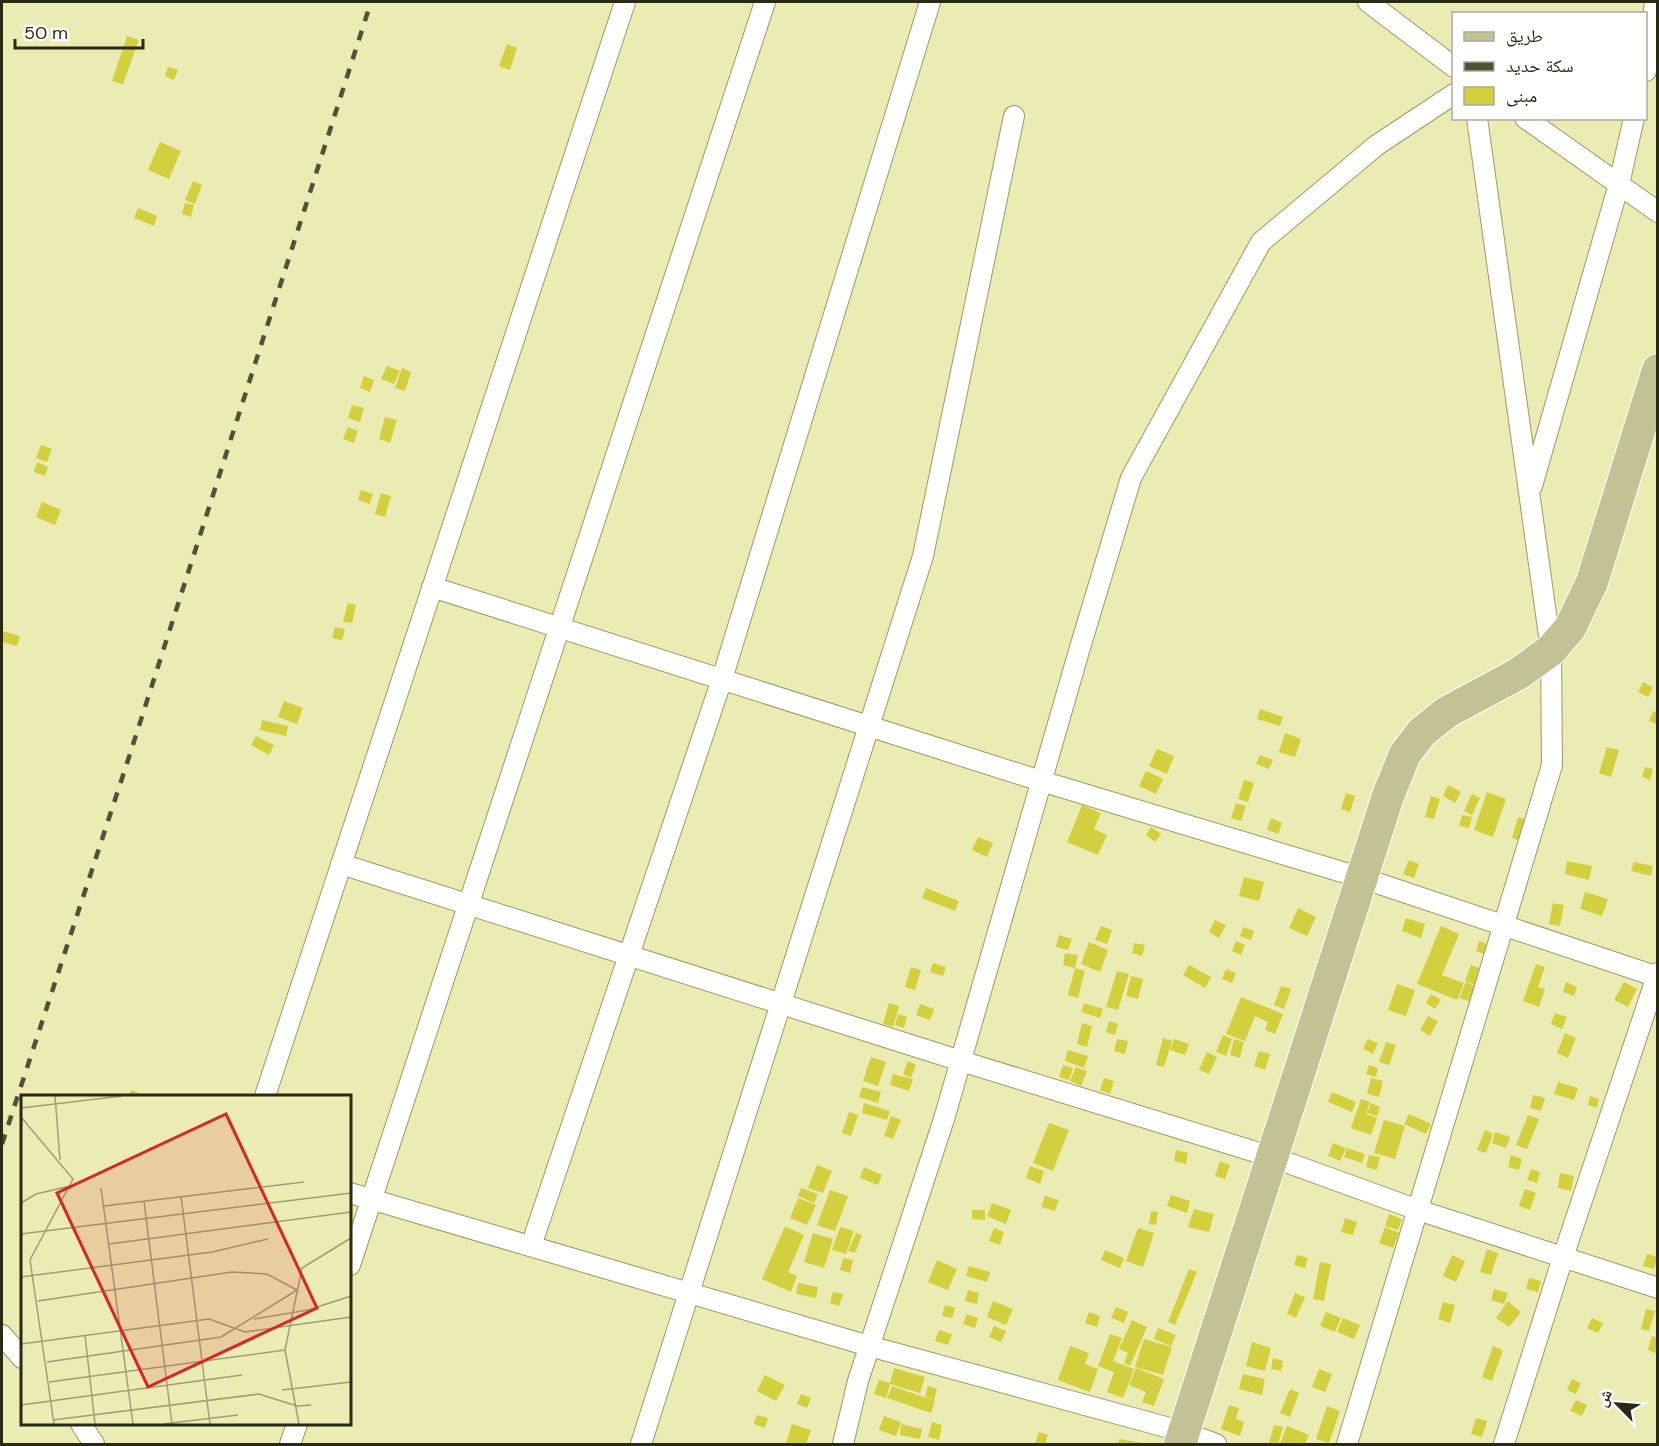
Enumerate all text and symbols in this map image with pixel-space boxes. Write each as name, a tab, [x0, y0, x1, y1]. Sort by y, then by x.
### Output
scale bar	[15, 12, 142, 50]
legend	[1452, 12, 1647, 120]
text: 50 m	[24, 21, 68, 45]
text: طريق	[1506, 24, 1543, 48]
text: سكة حديد	[1506, 54, 1574, 78]
text: مبنى	[1506, 84, 1537, 108]
inset map	[21, 1095, 351, 1425]
north arrow	[1587, 1374, 1647, 1434]
text: ش	[1591, 1386, 1617, 1410]

